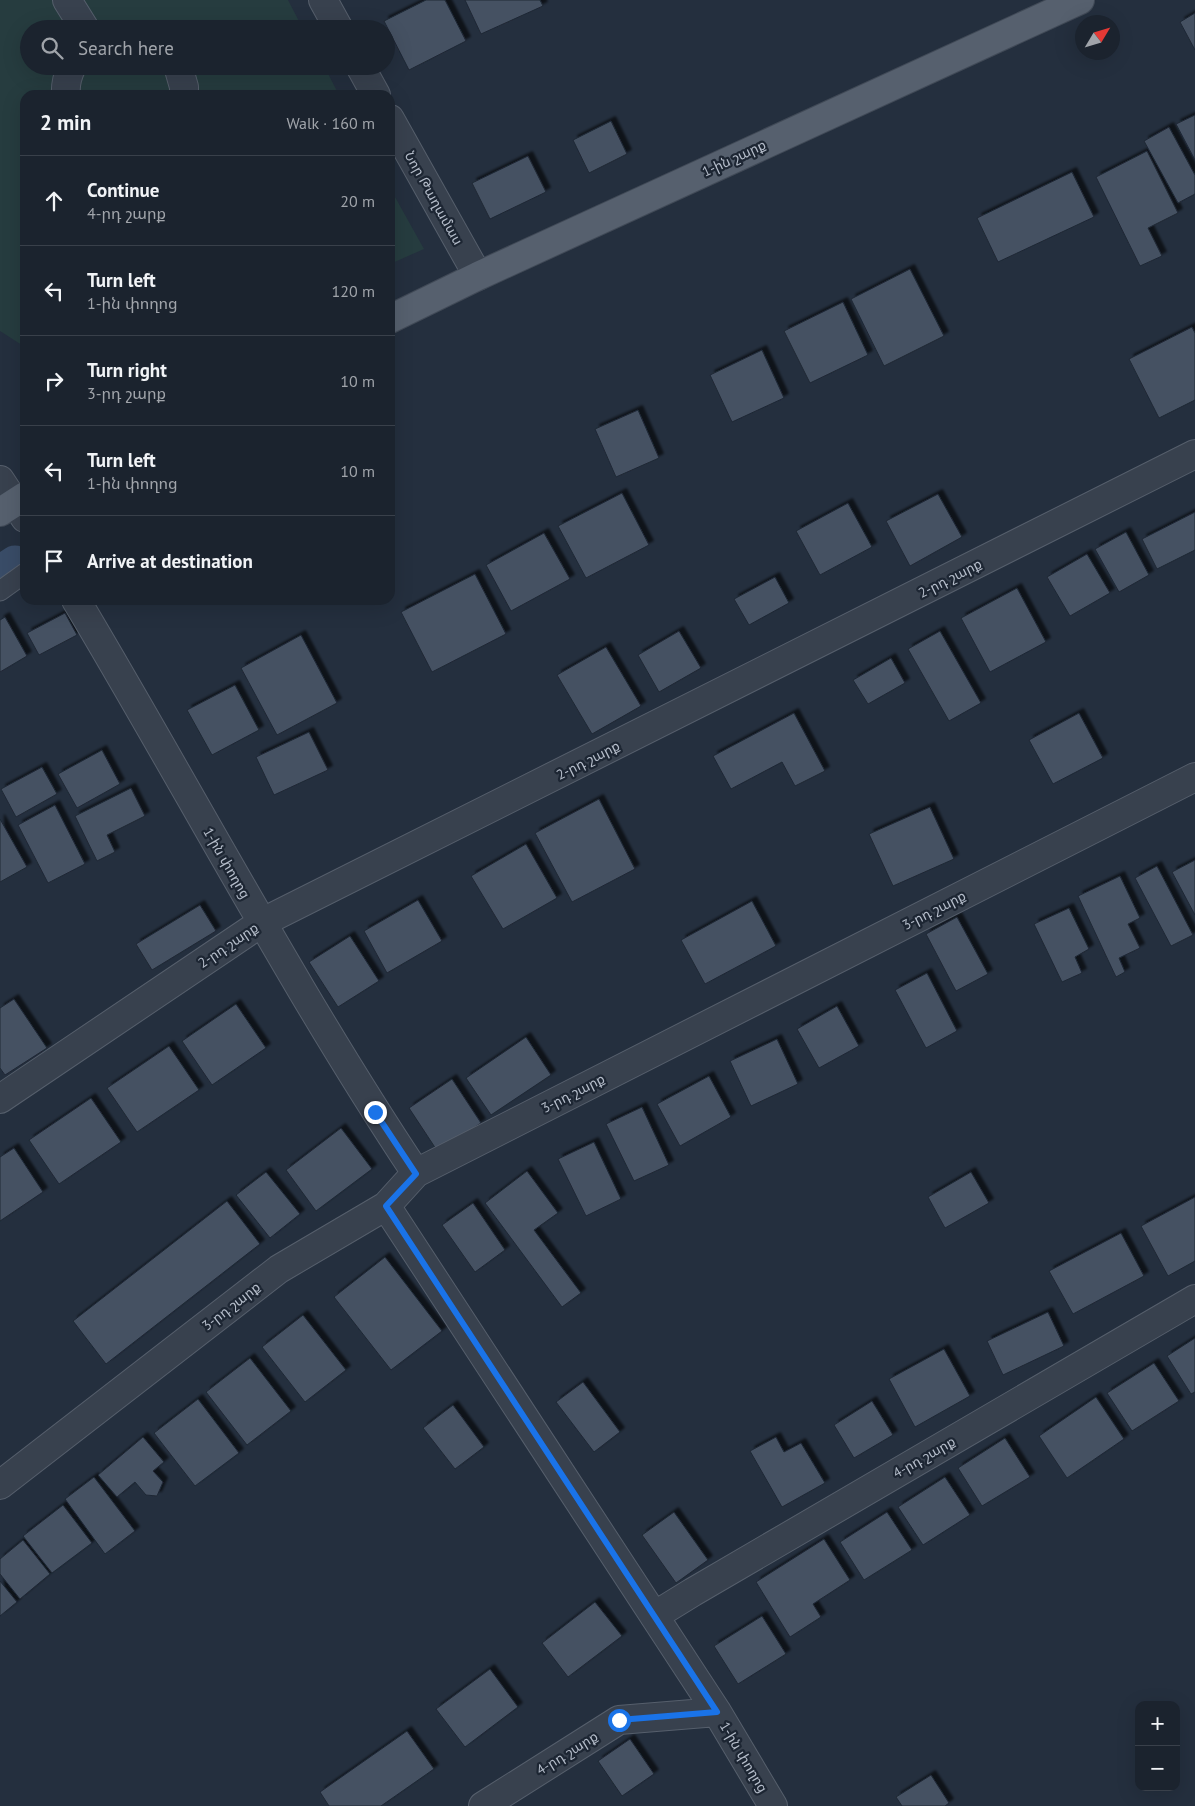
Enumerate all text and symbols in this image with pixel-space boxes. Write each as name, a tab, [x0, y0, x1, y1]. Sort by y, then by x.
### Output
north arrow	[1075, 15, 1120, 60]
search box	[20, 20, 395, 75]
icon: search	[38, 34, 66, 62]
text: Search here	[78, 36, 174, 60]
text: 2 min	[40, 109, 91, 136]
text: Walk · 160 m	[286, 113, 375, 133]
street label: 1-ին շարք	[699, 135, 769, 181]
street label: Նոր Թաղամաս	[401, 148, 467, 248]
text: Continue	[87, 178, 159, 202]
icon: ahead	[40, 187, 68, 215]
text: 20 m	[340, 191, 375, 211]
text: 4-րդ շարք	[87, 203, 166, 223]
text: Turn left	[87, 268, 156, 292]
icon: left	[40, 277, 68, 305]
text: 120 m	[332, 281, 375, 301]
text: 1-ին փողոց	[87, 293, 178, 313]
text: Turn right	[87, 358, 167, 382]
icon: right	[40, 367, 68, 395]
text: 10 m	[340, 371, 375, 391]
text: 3-րդ շարք	[87, 383, 166, 403]
text: Turn left	[87, 448, 156, 472]
icon: left	[40, 457, 68, 485]
text: 10 m	[340, 461, 375, 481]
text: 1-ին փողոց	[87, 473, 178, 493]
icon: arrive	[40, 547, 68, 575]
text: Arrive at destination	[87, 549, 253, 573]
street label: 2-րդ շարք	[915, 554, 985, 602]
street label: 2-րդ շարք	[553, 736, 623, 784]
street label: 1-ին փողոց	[199, 824, 255, 902]
street label: 3-րդ շարք	[899, 886, 969, 934]
street label: 2-րդ շարք	[194, 918, 262, 972]
street label: 3-րդ շարք	[538, 1069, 608, 1117]
route end	[364, 1101, 387, 1124]
street label: 3-րդ շարք	[198, 1278, 264, 1334]
street label: 4-րդ շարք	[890, 1432, 958, 1482]
map controls	[1135, 1701, 1180, 1791]
button: +	[1135, 1701, 1180, 1746]
route start	[608, 1709, 631, 1732]
street label: 1-ին փողոց	[716, 1718, 772, 1796]
street label: 4-րդ շարք	[533, 1727, 601, 1779]
button: −	[1135, 1746, 1180, 1791]

